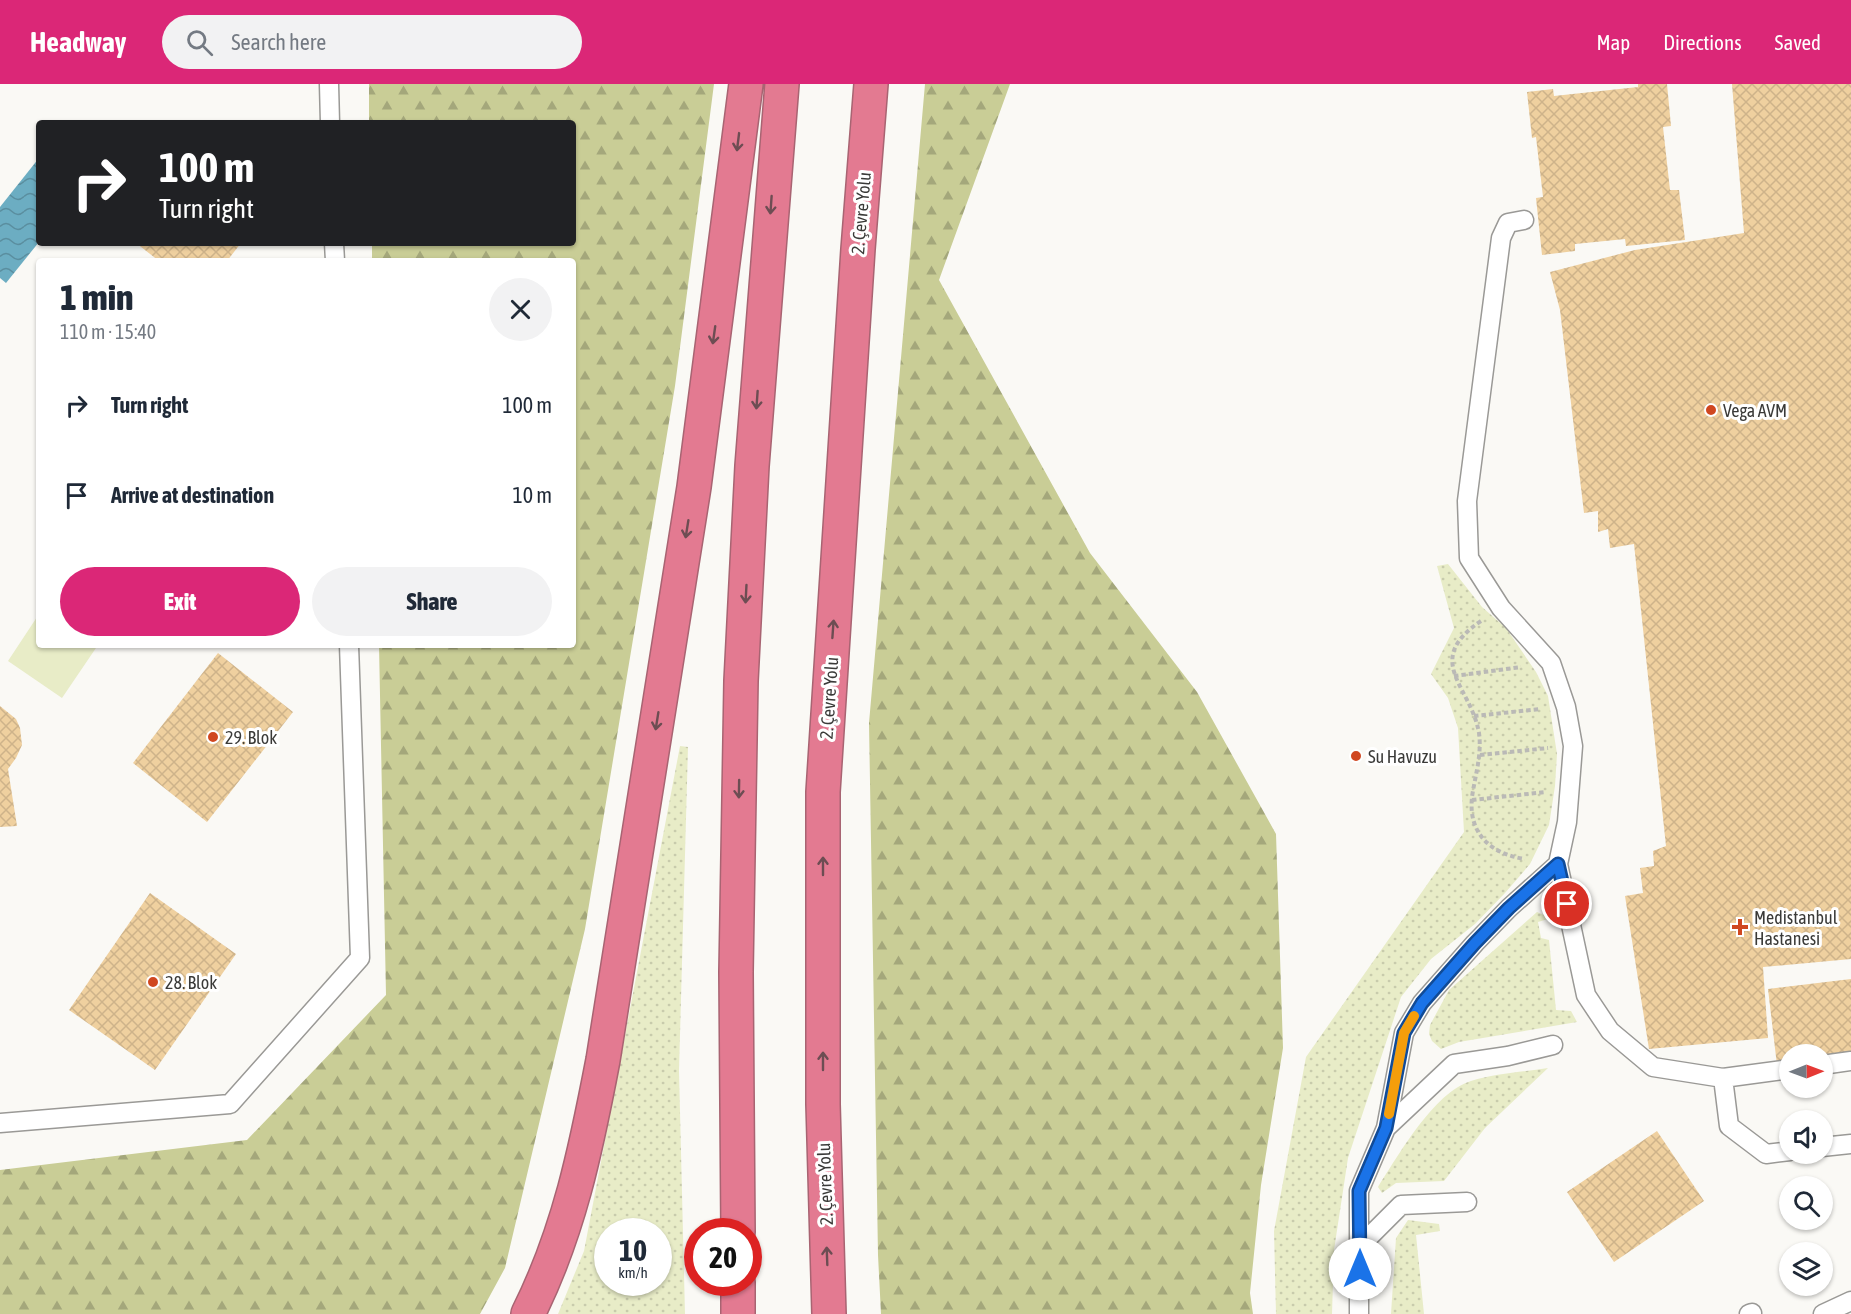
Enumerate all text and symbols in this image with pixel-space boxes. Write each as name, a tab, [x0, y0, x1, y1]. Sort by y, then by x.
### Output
search box	[162, 15, 582, 69]
text: Headway	[30, 26, 126, 58]
icon: search	[183, 26, 216, 59]
text: Search here	[231, 29, 326, 55]
text: Map	[1596, 30, 1630, 54]
text: Directions	[1663, 30, 1742, 54]
text: Saved	[1775, 30, 1821, 54]
one-way arrow	[733, 132, 744, 151]
text: 100 m	[159, 143, 254, 191]
icon: right	[60, 144, 138, 222]
street label: 2. Çevre Yolu	[847, 171, 875, 255]
text: Turn right	[159, 193, 254, 224]
one-way arrow	[766, 195, 777, 215]
text: 1 min	[60, 276, 134, 318]
button: close	[489, 278, 552, 341]
text: 110 m · 15:40	[60, 320, 156, 343]
one-way arrow	[708, 325, 719, 345]
icon: right	[60, 389, 93, 422]
one-way arrow	[751, 389, 762, 409]
text: Turn right	[111, 392, 188, 418]
text: 100 m	[502, 392, 552, 418]
place label: Vega AVM	[1723, 400, 1787, 421]
marker: Vega AVM	[1704, 403, 1718, 417]
icon: arrive	[60, 479, 93, 512]
text: Arrive at destination	[111, 482, 274, 508]
text: 10 m	[512, 482, 552, 508]
one-way arrow	[682, 518, 693, 538]
button: Exit	[60, 567, 300, 636]
button: Share	[312, 567, 552, 636]
one-way arrow	[740, 584, 751, 604]
one-way arrow	[828, 619, 839, 639]
street label: 2. Çevre Yolu	[816, 656, 842, 740]
one-way arrow	[651, 711, 662, 731]
place label: 29. Blok	[225, 727, 277, 748]
marker: 29. Blok	[206, 730, 220, 744]
place label: Su Havuzu	[1368, 746, 1437, 767]
marker: Su Havuzu	[1349, 749, 1363, 763]
one-way arrow	[734, 779, 745, 799]
one-way arrow	[817, 856, 829, 876]
pin	[1541, 878, 1592, 929]
icon: arrive	[1550, 887, 1583, 920]
place label: Medistanbul Hastanesi	[1754, 907, 1838, 949]
marker: Medistanbul Hastanesi	[1731, 918, 1749, 936]
place label: 28. Blok	[165, 972, 217, 993]
marker: 28. Blok	[146, 975, 160, 989]
north arrow	[1779, 1044, 1833, 1098]
map controls	[1779, 1044, 1833, 1296]
one-way arrow	[817, 1051, 829, 1071]
button: sound	[1779, 1110, 1833, 1164]
street label: 2. Çevre Yolu	[813, 1142, 837, 1226]
button: search	[1779, 1176, 1833, 1230]
speed limit sign: 20	[684, 1218, 762, 1296]
text: 10	[619, 1233, 647, 1267]
position arrow	[1328, 1237, 1392, 1301]
button: layers	[1779, 1242, 1833, 1296]
one-way arrow	[822, 1246, 833, 1266]
text: km/h	[618, 1264, 648, 1281]

